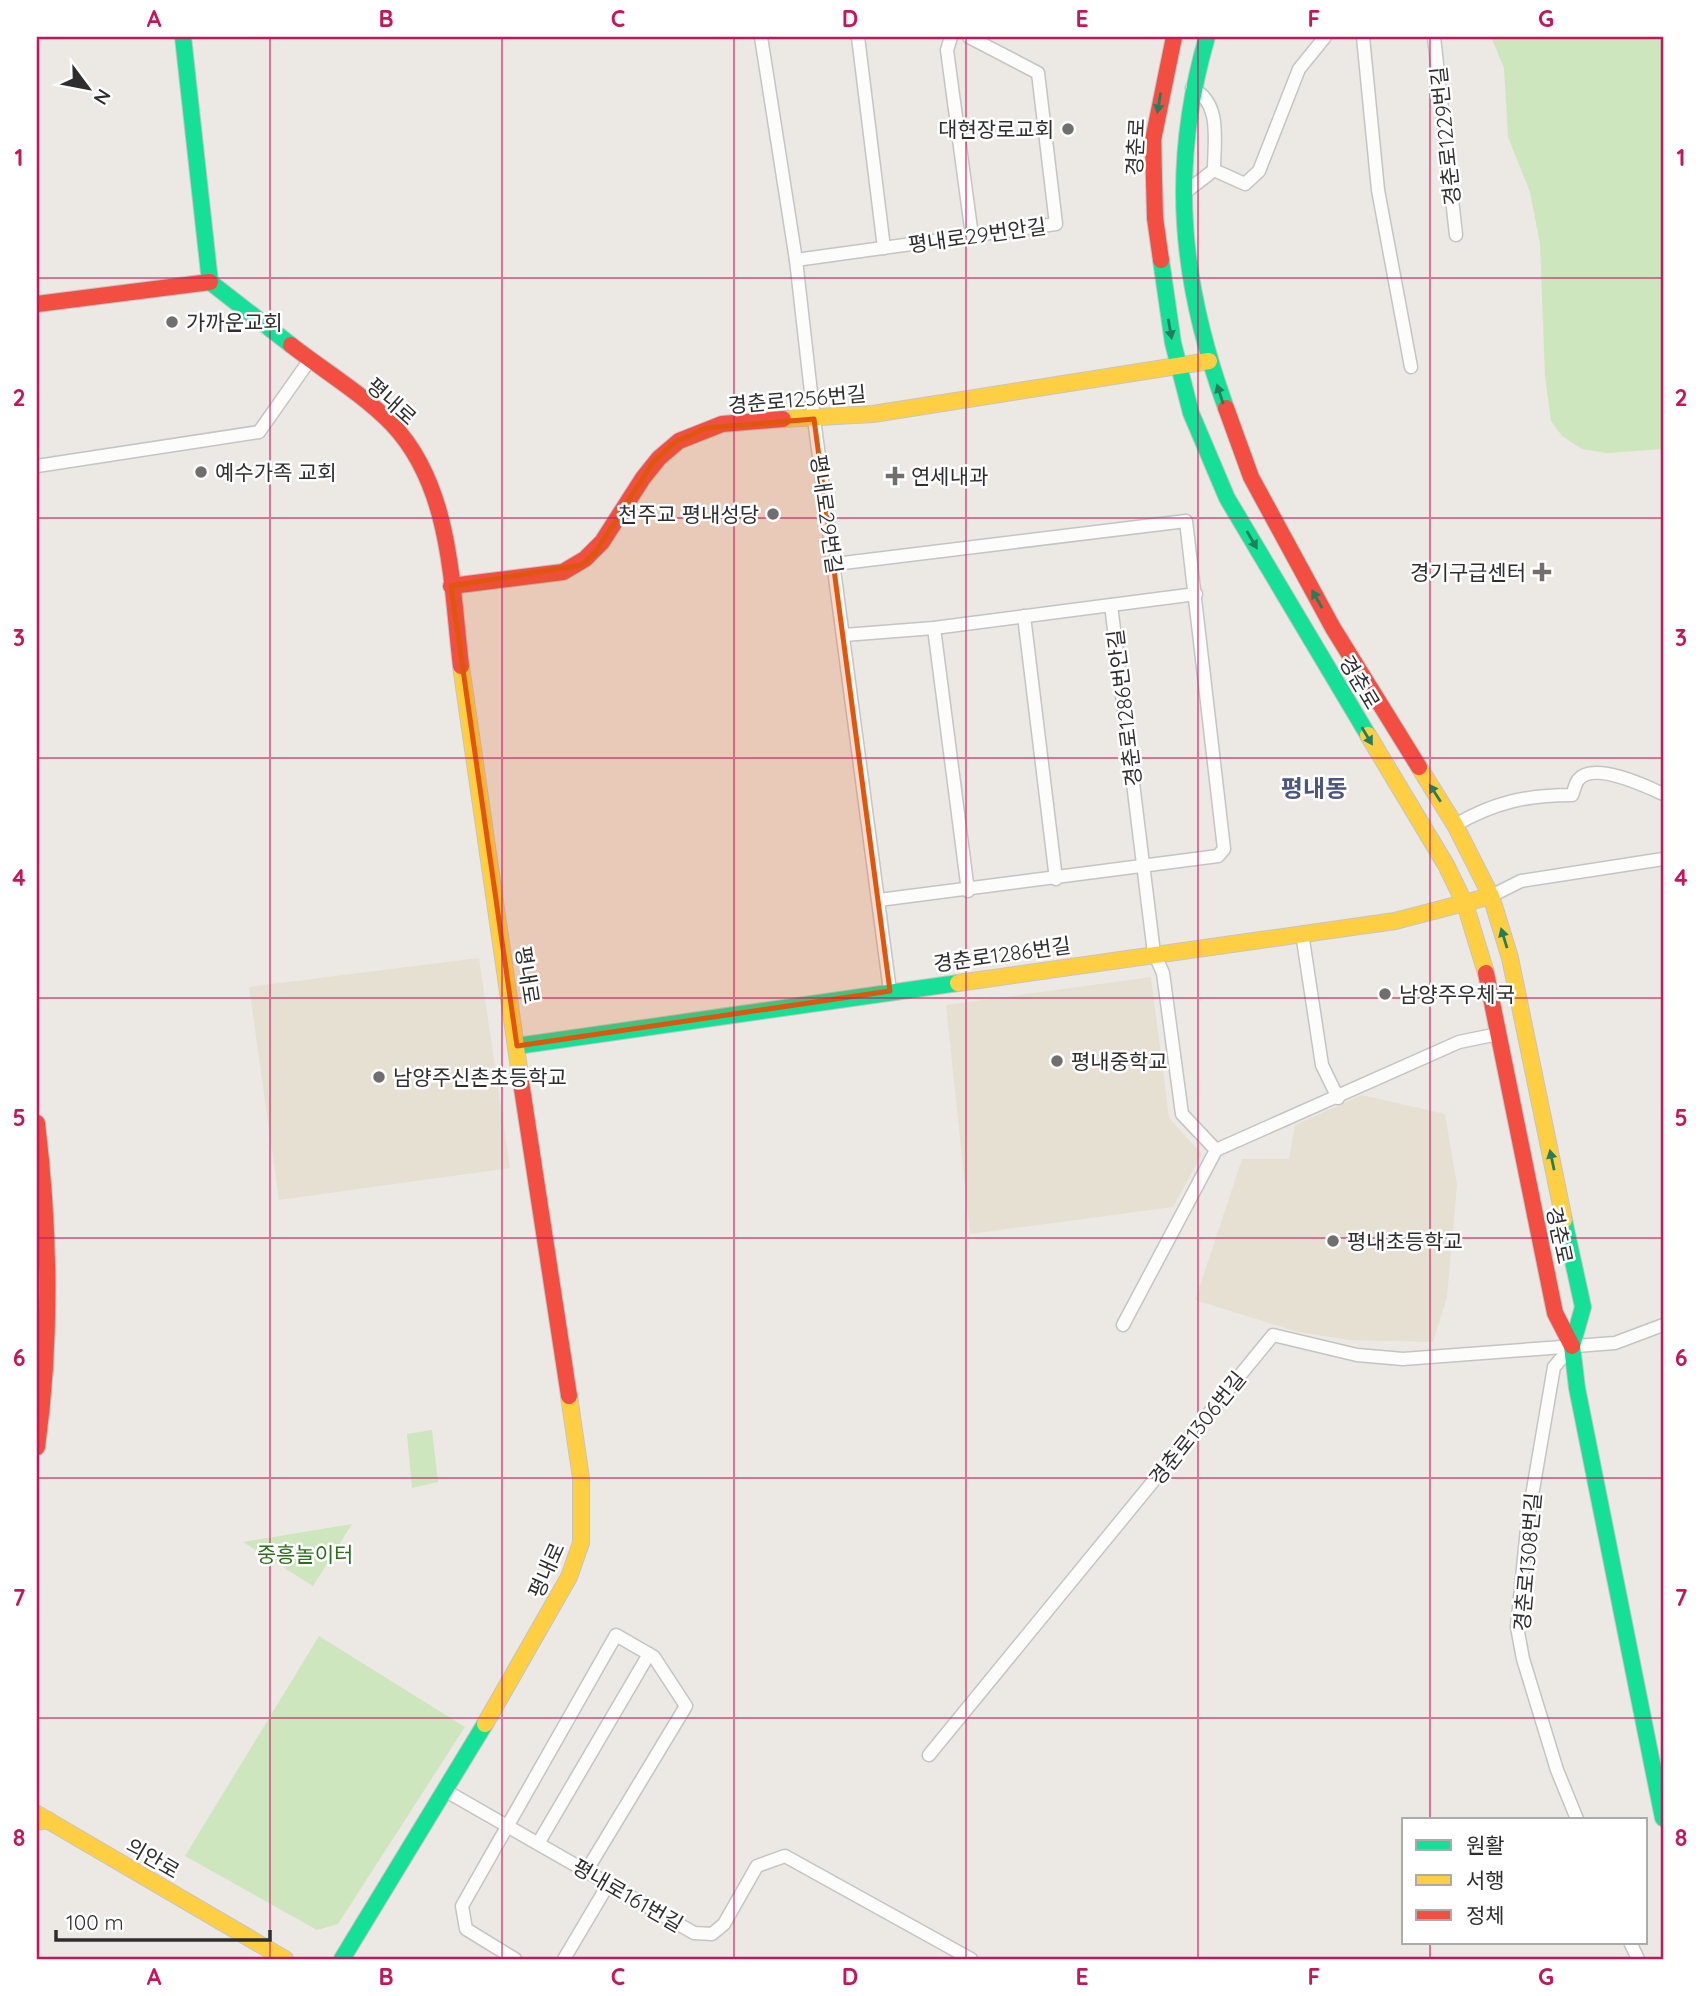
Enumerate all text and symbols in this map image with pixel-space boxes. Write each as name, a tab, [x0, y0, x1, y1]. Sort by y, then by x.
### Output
text: A	[147, 4, 162, 33]
text: B	[378, 4, 394, 33]
text: C	[611, 4, 625, 33]
text: D	[842, 4, 858, 33]
text: E	[1075, 4, 1089, 33]
text: F	[1308, 4, 1320, 33]
text: G	[1538, 4, 1554, 33]
north arrow	[52, 52, 122, 122]
street label: 경춘로1229번길	[1425, 65, 1465, 207]
text: N	[89, 85, 116, 109]
one-way arrow	[1153, 92, 1164, 114]
place label: 대현장로교회	[938, 116, 1054, 142]
street label: 경춘로	[1121, 117, 1149, 177]
marker: 대현장로교회	[1060, 121, 1076, 137]
text: 1	[15, 143, 23, 172]
text: 1	[1677, 143, 1685, 172]
street label: 평내로29번안길	[906, 212, 1048, 258]
place label: 가까운교회	[186, 309, 283, 335]
marker: 가까운교회	[164, 314, 180, 330]
one-way arrow	[1165, 318, 1176, 340]
street label: 평내로	[362, 372, 422, 430]
street label: 경춘로1256번길	[727, 380, 867, 418]
text: 2	[12, 383, 26, 412]
one-way arrow	[1214, 383, 1225, 404]
text: 2	[1674, 383, 1688, 412]
street label: 평내로29번길	[806, 453, 848, 575]
place label: 예수가족 교회	[215, 459, 337, 485]
place label: 연세내과	[911, 463, 988, 489]
marker: 예수가족 교회	[193, 464, 209, 480]
marker: 연세내과	[885, 466, 905, 486]
place label: 천주교 평내성당	[618, 501, 759, 527]
marker: 천주교 평내성당	[765, 506, 781, 522]
one-way arrow	[1246, 530, 1258, 549]
place label: 경기구급센터	[1410, 559, 1526, 585]
marker: 경기구급센터	[1532, 562, 1552, 582]
one-way arrow	[1311, 589, 1323, 608]
text: 3	[13, 623, 25, 652]
text: 3	[1675, 623, 1687, 652]
street label: 경춘로1286번안길	[1101, 628, 1147, 788]
street label: 경춘로	[1334, 650, 1386, 714]
one-way arrow	[1361, 726, 1374, 745]
district label: 평내동	[1281, 773, 1347, 803]
one-way arrow	[1428, 784, 1441, 803]
text: 4	[12, 863, 26, 892]
text: 4	[1674, 863, 1688, 892]
one-way arrow	[1498, 927, 1509, 948]
street label: 경춘로1286번길	[932, 931, 1072, 977]
street label: 평내로	[511, 944, 545, 1006]
place label: 남양주우체국	[1399, 981, 1515, 1007]
marker: 남양주우체국	[1377, 986, 1393, 1002]
place label: 평내중학교	[1071, 1048, 1168, 1074]
marker: 평내중학교	[1049, 1053, 1065, 1069]
place label: 남양주신촌초등학교	[393, 1064, 567, 1090]
marker: 남양주신촌초등학교	[371, 1069, 387, 1085]
text: 5	[12, 1103, 26, 1132]
text: 5	[1674, 1103, 1688, 1132]
one-way arrow	[1547, 1149, 1558, 1171]
street label: 경춘로	[1541, 1204, 1579, 1266]
place label: 평내초등학교	[1347, 1228, 1463, 1254]
marker: 평내초등학교	[1325, 1233, 1341, 1249]
text: 6	[13, 1343, 25, 1372]
text: 6	[1675, 1343, 1687, 1372]
street label: 경춘로1306번길	[1143, 1366, 1251, 1490]
street label: 경춘로1308번길	[1508, 1492, 1546, 1632]
street label: 평내로	[522, 1538, 570, 1602]
park label: 중흥놀이터	[257, 1541, 353, 1567]
text: 7	[13, 1583, 26, 1612]
text: 7	[1675, 1583, 1688, 1612]
legend	[1402, 1818, 1648, 1944]
text: 8	[13, 1823, 25, 1852]
text: 8	[1675, 1823, 1687, 1852]
street label: 의안로	[121, 1832, 185, 1884]
text: 원활	[1466, 1832, 1505, 1858]
street label: 평내로161번길	[568, 1853, 688, 1937]
text: 서행	[1466, 1867, 1505, 1893]
scale bar	[56, 1898, 270, 1942]
text: 정체	[1466, 1902, 1505, 1928]
text: 100 m	[66, 1909, 124, 1935]
text: A	[147, 1962, 162, 1991]
text: B	[378, 1962, 394, 1991]
text: C	[611, 1962, 625, 1991]
text: D	[842, 1962, 858, 1991]
text: E	[1075, 1962, 1089, 1991]
text: F	[1308, 1962, 1320, 1991]
text: G	[1538, 1962, 1554, 1991]

